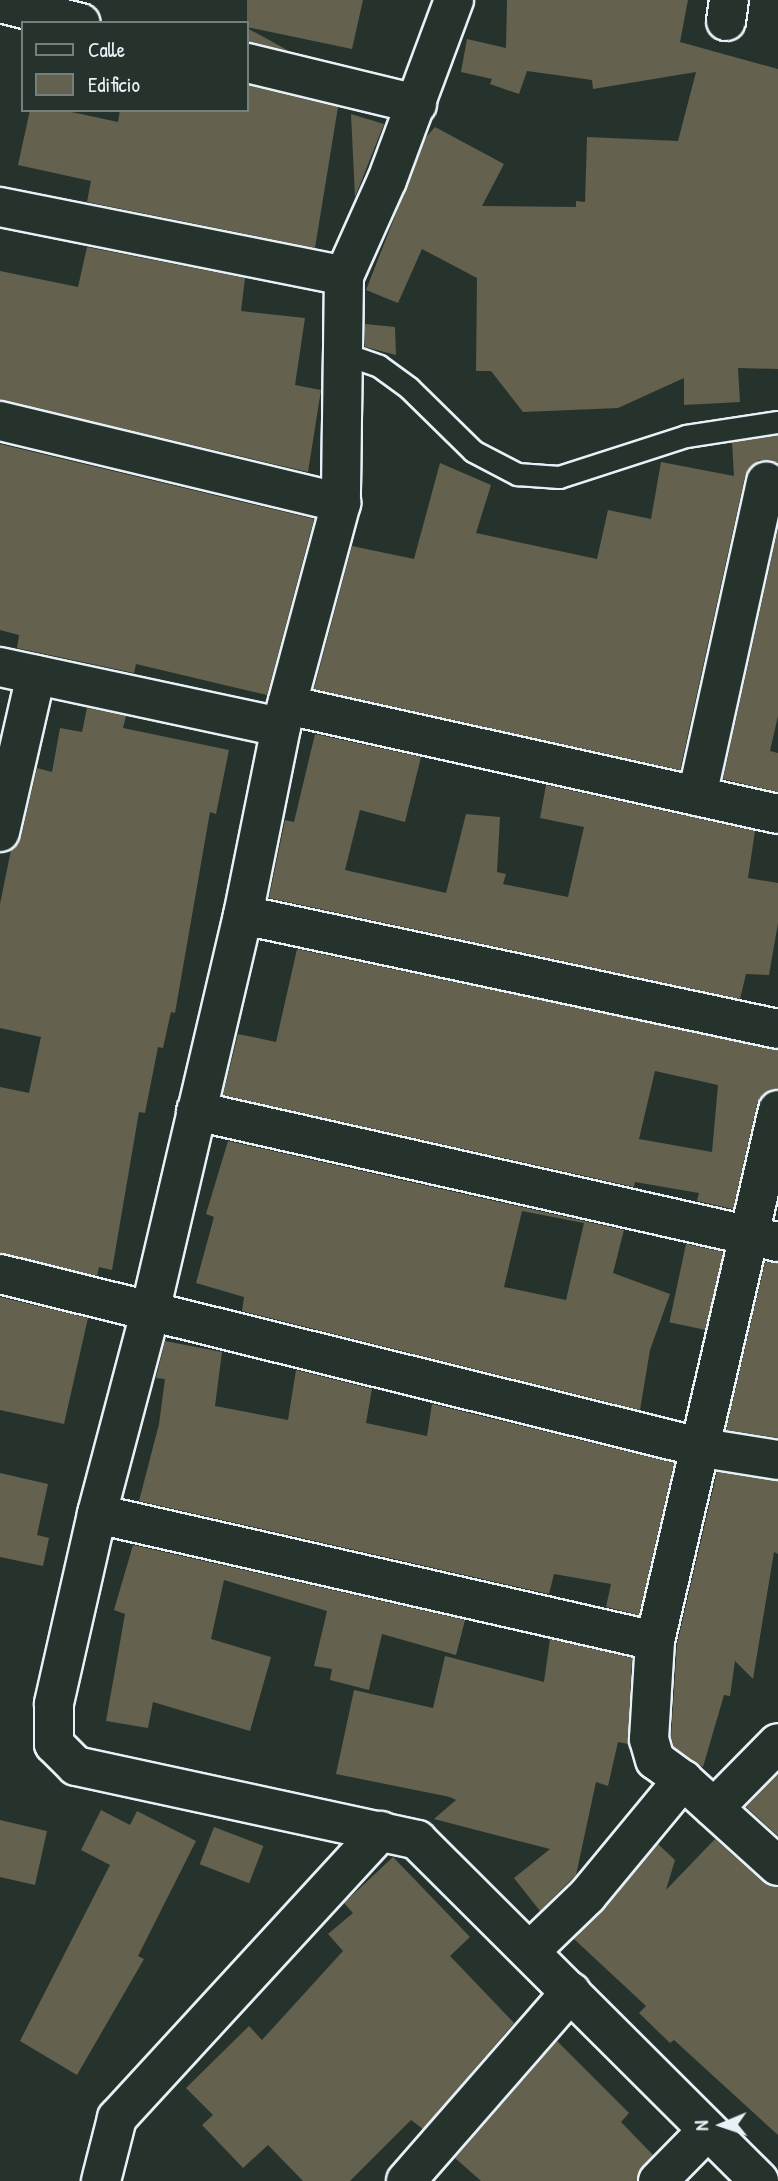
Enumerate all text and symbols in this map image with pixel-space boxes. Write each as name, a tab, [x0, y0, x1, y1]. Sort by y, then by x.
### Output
legend	[21, 21, 248, 112]
text: Calle	[88, 35, 125, 64]
text: Edificio	[88, 70, 140, 99]
north arrow	[687, 2090, 757, 2160]
text: N	[688, 2120, 714, 2131]

